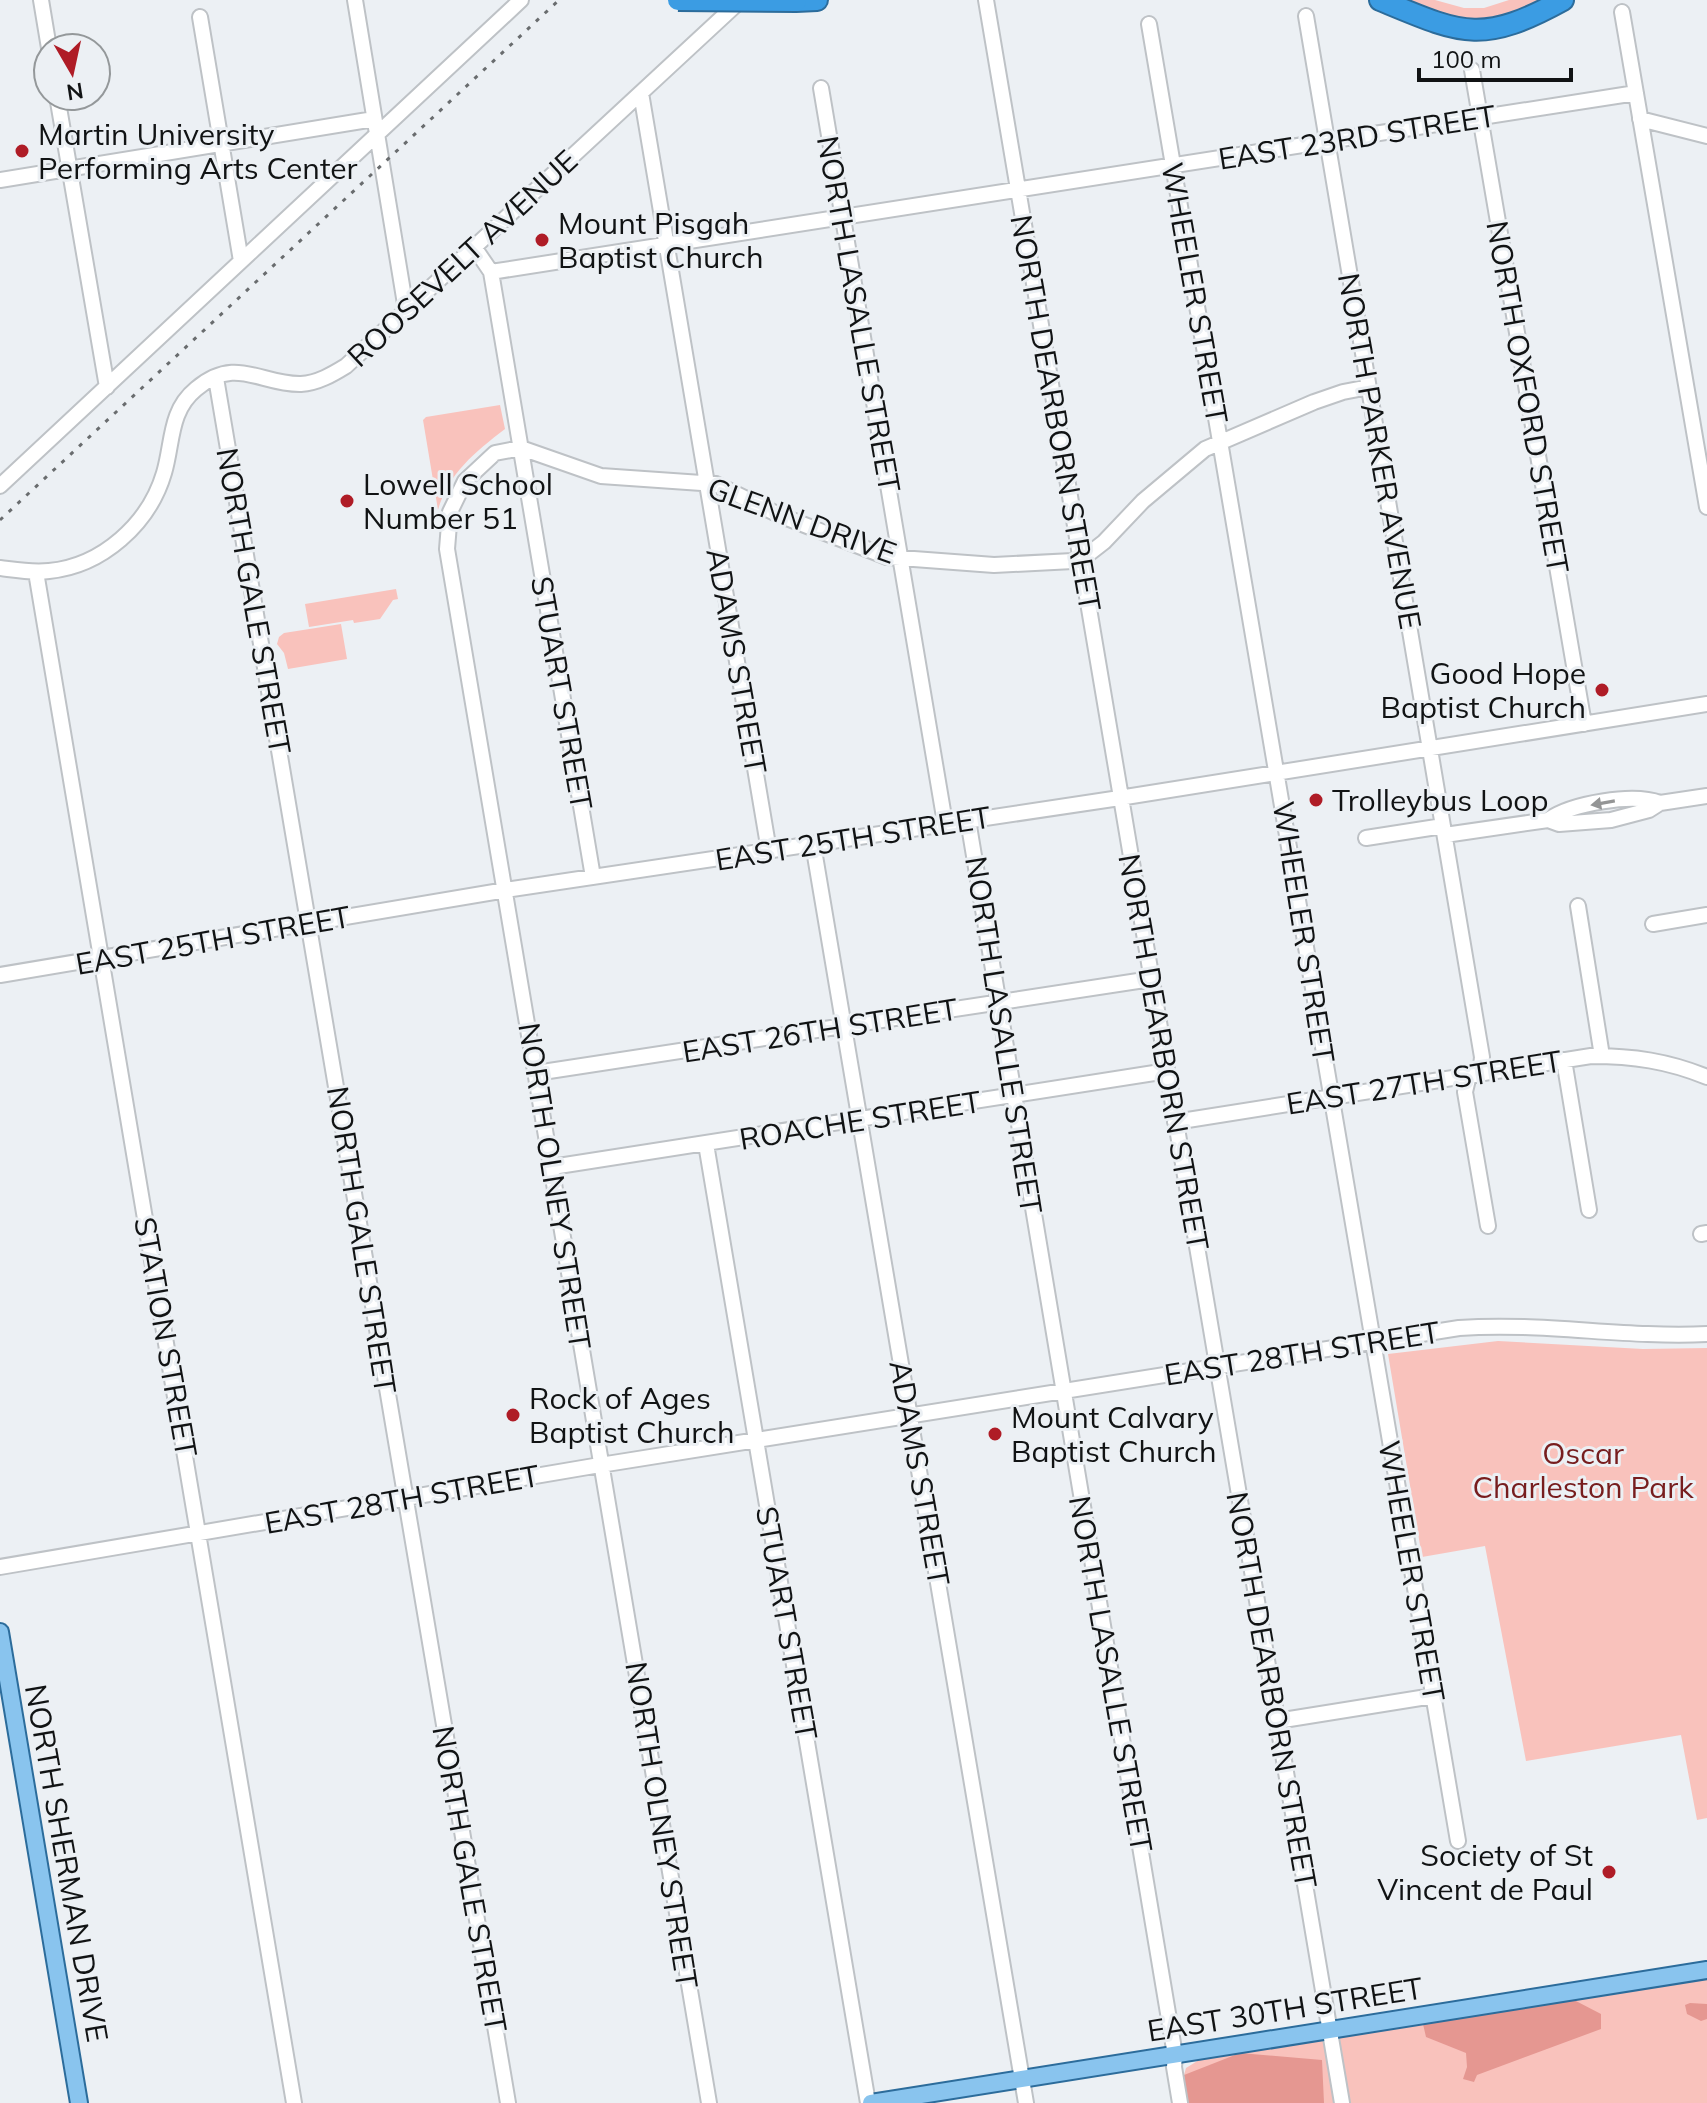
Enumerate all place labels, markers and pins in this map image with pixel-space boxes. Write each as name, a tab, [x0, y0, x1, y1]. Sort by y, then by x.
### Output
place label: Martin University Performing Arts Center	[38, 115, 358, 187]
marker: Martin University Performing Arts Center	[13, 142, 31, 160]
place label: Mount Pisgah Baptist Church	[558, 204, 764, 276]
marker: Mount Pisgah Baptist Church	[533, 231, 551, 249]
place label: Lowell School Number 51	[363, 465, 553, 537]
marker: Lowell School Number 51	[338, 492, 356, 510]
place label: Good Hope Baptist Church	[1381, 654, 1586, 726]
marker: Good Hope Baptist Church	[1593, 681, 1611, 699]
place label: Trolleybus Loop	[1332, 781, 1548, 819]
marker: Trolleybus Loop	[1307, 791, 1325, 809]
place label: Rock of Ages Baptist Church	[529, 1379, 735, 1451]
place label: Mount Calvary Baptist Church	[1011, 1398, 1217, 1470]
marker: Rock of Ages Baptist Church	[504, 1406, 522, 1424]
marker: Mount Calvary Baptist Church	[986, 1425, 1004, 1443]
place label: Society of St Vincent de Paul	[1377, 1836, 1593, 1908]
marker: Society of St Vincent de Paul	[1600, 1863, 1618, 1881]

